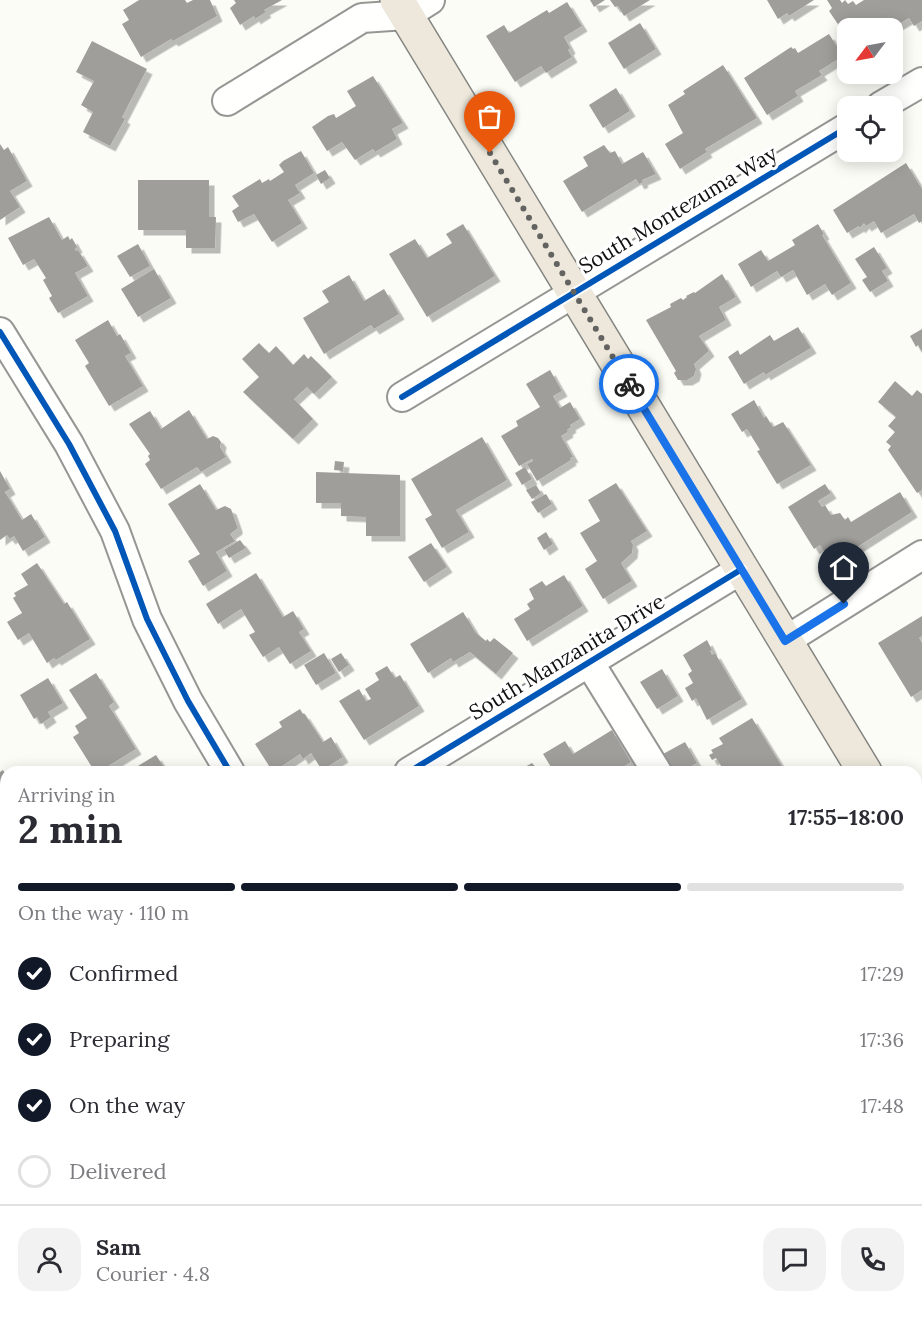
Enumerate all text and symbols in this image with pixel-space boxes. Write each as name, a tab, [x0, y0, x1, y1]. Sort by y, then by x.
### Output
north arrow	[837, 18, 903, 84]
map controls	[837, 18, 903, 162]
pin	[464, 91, 515, 153]
button: locate	[837, 96, 903, 162]
icon: bag	[473, 100, 506, 133]
street label: South Montezuma Way	[574, 140, 782, 280]
courier	[599, 354, 659, 414]
icon: bike	[613, 368, 646, 401]
pin	[818, 542, 869, 604]
icon: home	[827, 551, 860, 584]
street label: South Manzanita Drive	[464, 587, 669, 726]
text: Arriving in	[18, 782, 115, 807]
text: 17:55–18:00	[788, 803, 904, 831]
text: 2 min	[18, 804, 123, 854]
text: On the way · 110 m	[18, 900, 189, 925]
icon: check	[18, 957, 51, 990]
text: Confirmed	[69, 959, 178, 987]
text: 17:29	[860, 961, 904, 986]
icon: check	[18, 1023, 51, 1056]
text: Preparing	[69, 1025, 169, 1053]
text: 17:36	[860, 1027, 904, 1052]
icon: check	[18, 1089, 51, 1122]
text: On the way	[69, 1091, 185, 1119]
text: 17:48	[860, 1093, 904, 1118]
text: Delivered	[69, 1157, 167, 1185]
button: person	[18, 1228, 81, 1291]
button: chat	[763, 1228, 826, 1291]
button: phone	[841, 1228, 904, 1291]
text: Sam	[96, 1233, 141, 1261]
text: Courier · 4.8	[96, 1261, 210, 1286]

